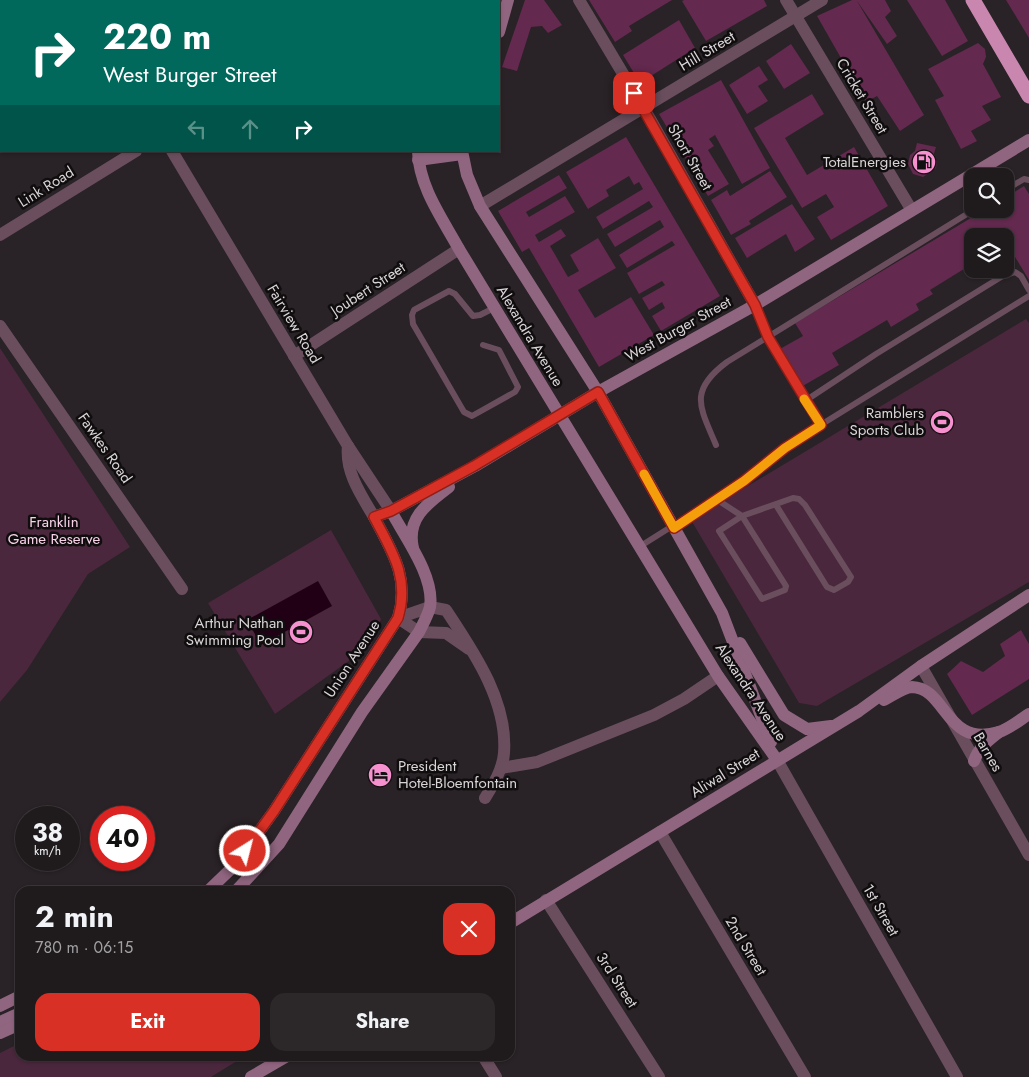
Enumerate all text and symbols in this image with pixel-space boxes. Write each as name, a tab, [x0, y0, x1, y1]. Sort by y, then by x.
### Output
text: 220 m	[103, 12, 211, 62]
icon: right	[20, 20, 85, 85]
street label: Hill Street	[675, 25, 739, 76]
street label: Cricket Street	[831, 54, 893, 138]
text: West Burger Street	[103, 58, 277, 90]
pin	[613, 72, 655, 114]
icon: arrive	[620, 79, 648, 107]
icon: left	[183, 115, 211, 143]
icon: ahead	[236, 115, 264, 143]
icon: right	[289, 115, 317, 143]
street label: Short Street	[662, 120, 718, 195]
fuel station icon: TotalEnergies	[911, 149, 937, 175]
place label: TotalEnergies	[823, 151, 906, 173]
street label: Link Road	[14, 161, 78, 213]
map controls	[964, 168, 1014, 278]
button: search	[964, 168, 1014, 218]
button: layers	[964, 228, 1014, 278]
street label: Joubert Street	[325, 256, 410, 322]
street label: Fairview Road	[262, 280, 326, 368]
street label: Alexandra Avenue	[491, 281, 569, 391]
street label: West Burger Street	[621, 290, 735, 367]
place label: Ramblers Sports Club	[850, 402, 924, 441]
street label: Fawkes Road	[73, 408, 137, 488]
sports icon: Ramblers Sports Club	[929, 409, 955, 435]
park label: Franklin Game Reserve	[8, 511, 100, 550]
place label: Arthur Nathan Swimming Pool	[186, 612, 284, 651]
street label: Union Avenue	[319, 616, 385, 702]
sports icon: Arthur Nathan Swimming Pool	[288, 619, 314, 645]
street label: Alexandra Avenue	[710, 638, 792, 746]
street label: Barnes	[968, 728, 1008, 776]
street label: Aliwal Street	[686, 743, 764, 803]
place label: President Hotel-Bloemfontain	[398, 755, 517, 794]
hotel icon: President Hotel-Bloemfontain	[367, 762, 393, 788]
speed limit sign: 40	[90, 806, 155, 871]
text: 38	[32, 814, 63, 850]
position arrow	[218, 824, 270, 876]
text: km/h	[34, 842, 61, 860]
street label: 1st Street	[857, 880, 905, 940]
text: 2 min	[35, 895, 114, 938]
button: close	[443, 903, 495, 955]
street label: 2nd Street	[720, 912, 772, 980]
text: 780 m · 06:15	[35, 936, 133, 959]
street label: 3rd Street	[591, 948, 643, 1012]
button: Exit	[35, 993, 260, 1051]
button: Share	[270, 993, 495, 1051]

